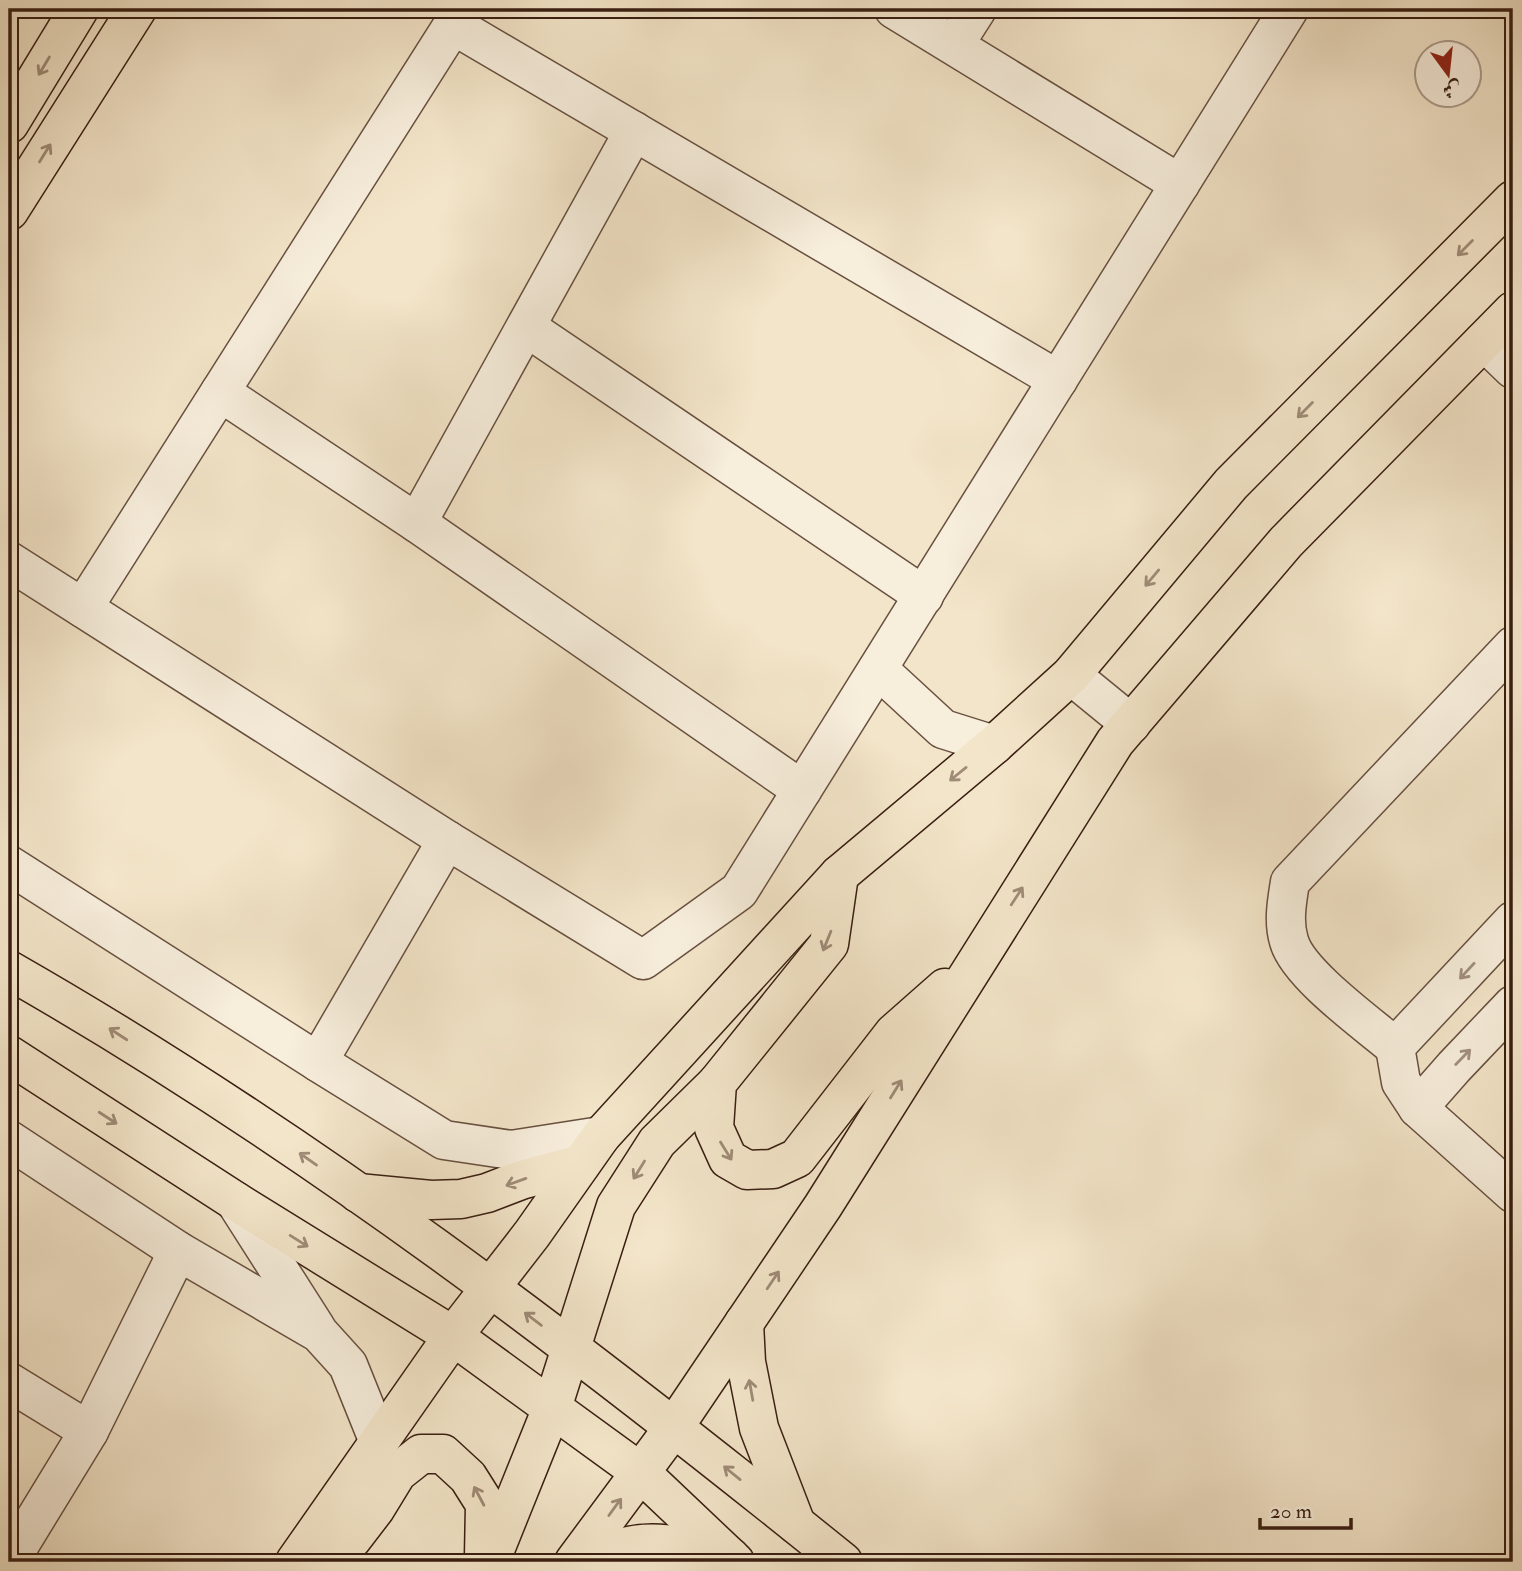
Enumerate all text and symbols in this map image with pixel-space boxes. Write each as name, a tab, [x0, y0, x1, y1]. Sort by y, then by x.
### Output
north arrow	[1414, 38, 1484, 108]
one-way arrow	[37, 56, 51, 76]
text: ش	[1440, 75, 1464, 103]
one-way arrow	[39, 144, 53, 164]
one-way arrow	[1457, 240, 1474, 257]
one-way arrow	[1296, 401, 1313, 418]
one-way arrow	[1144, 569, 1160, 587]
one-way arrow	[950, 767, 968, 782]
one-way arrow	[1010, 887, 1024, 907]
one-way arrow	[819, 930, 832, 951]
one-way arrow	[1458, 962, 1475, 979]
one-way arrow	[108, 1027, 128, 1041]
one-way arrow	[1455, 1049, 1472, 1066]
one-way arrow	[888, 1080, 903, 1099]
one-way arrow	[97, 1111, 117, 1125]
one-way arrow	[719, 1141, 733, 1161]
one-way arrow	[298, 1152, 318, 1166]
one-way arrow	[632, 1160, 646, 1180]
one-way arrow	[505, 1177, 527, 1190]
one-way arrow	[289, 1234, 309, 1248]
one-way arrow	[765, 1271, 780, 1290]
one-way arrow	[524, 1312, 543, 1327]
one-way arrow	[743, 1379, 757, 1402]
one-way arrow	[724, 1466, 742, 1481]
one-way arrow	[471, 1486, 485, 1506]
scale bar	[1260, 1487, 1350, 1531]
one-way arrow	[607, 1498, 622, 1517]
text: 20 m	[1270, 1498, 1312, 1525]

